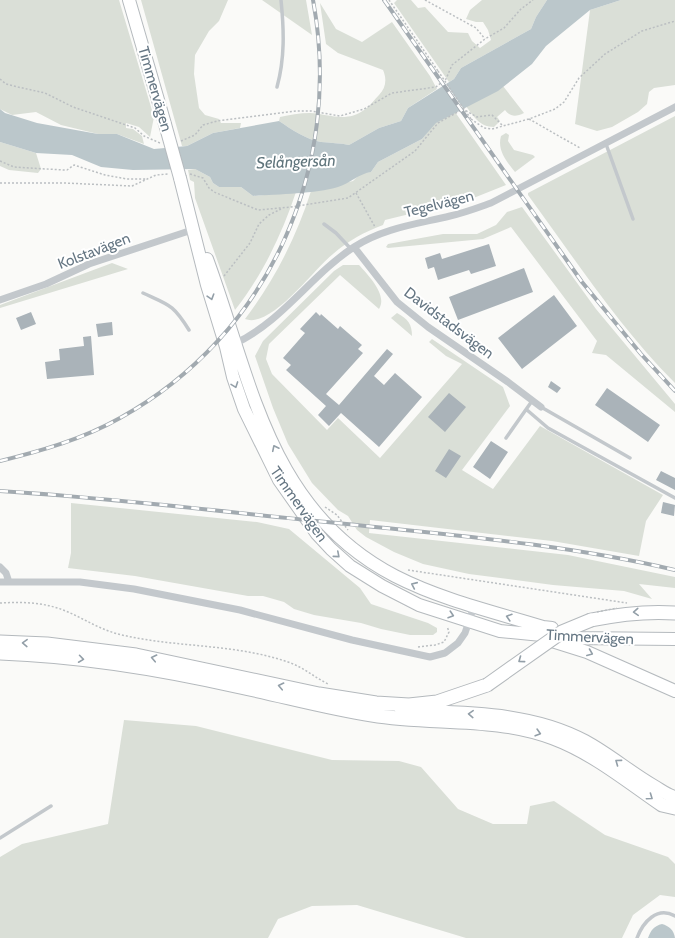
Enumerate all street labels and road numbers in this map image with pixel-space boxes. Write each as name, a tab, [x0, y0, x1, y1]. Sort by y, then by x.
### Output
street label: Timmervägen	[134, 44, 176, 134]
street label: Tegelvägen	[402, 187, 476, 221]
street label: Kolstavägen	[55, 229, 133, 273]
street label: Davidstadsvägen	[401, 283, 497, 363]
street label: Timmervägen	[266, 463, 332, 545]
street label: Timmervägen	[546, 626, 634, 648]

